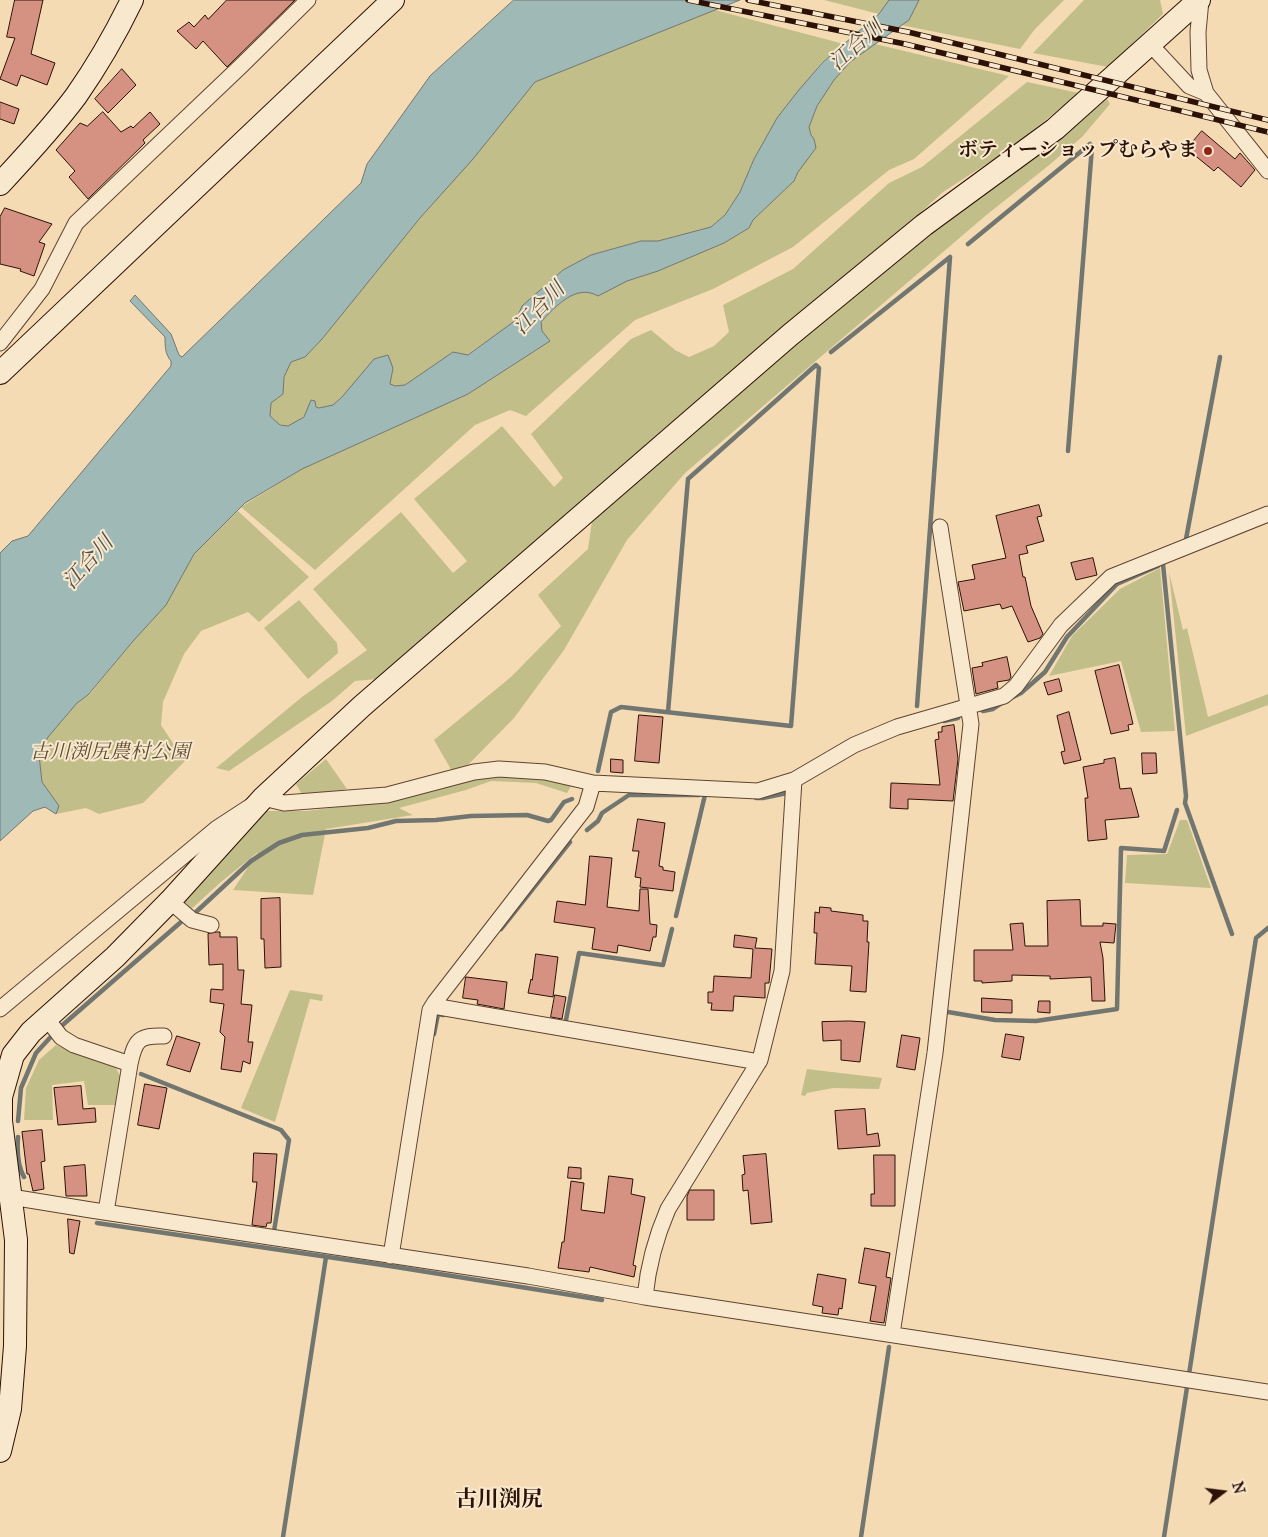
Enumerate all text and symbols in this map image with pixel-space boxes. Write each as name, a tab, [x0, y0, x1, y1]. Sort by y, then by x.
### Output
water label: 江合川	[825, 16, 889, 76]
place label: ボティーショップむらやま	[958, 139, 1198, 163]
marker: ボティーショップむらやま	[1202, 145, 1214, 157]
water label: 江合川	[509, 278, 571, 340]
water label: 江合川	[59, 531, 119, 595]
park label: 古川渕尻農村公園	[30, 741, 190, 765]
north arrow	[1198, 1467, 1248, 1517]
text: N	[1228, 1480, 1248, 1496]
district label: 古川渕尻	[455, 1488, 543, 1514]

